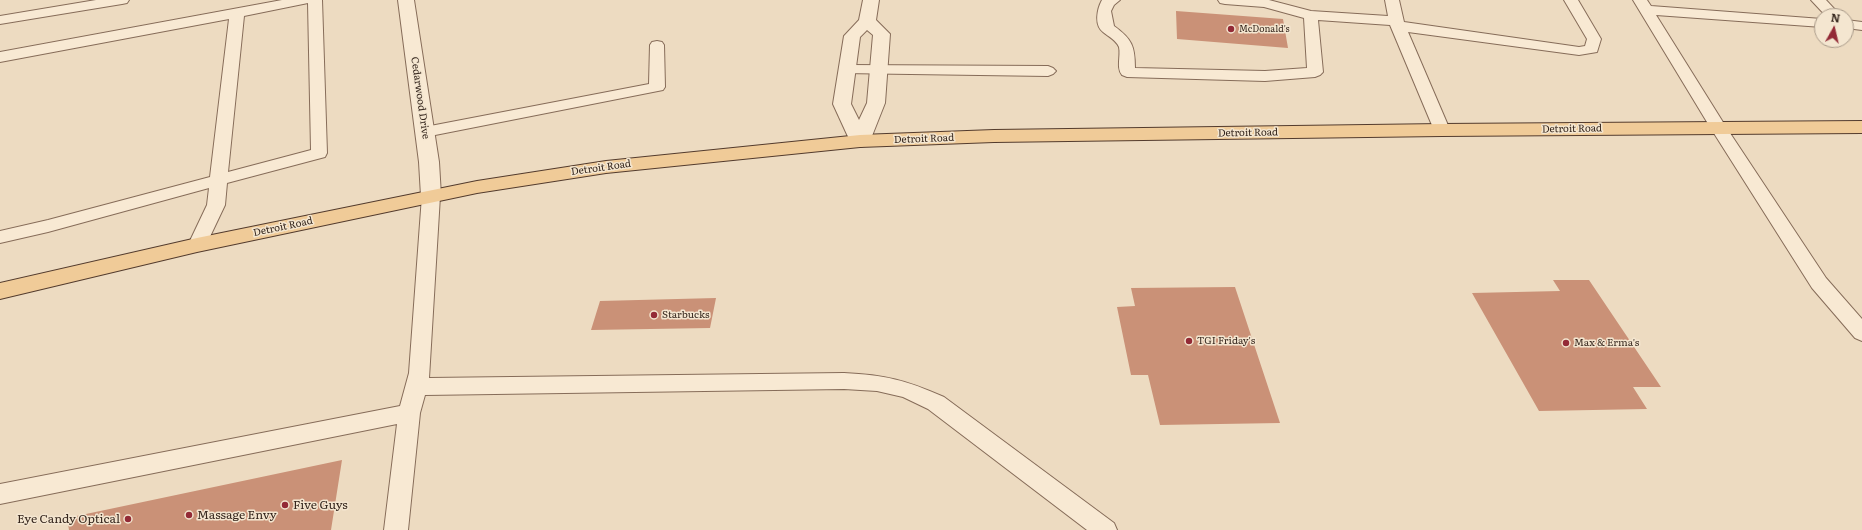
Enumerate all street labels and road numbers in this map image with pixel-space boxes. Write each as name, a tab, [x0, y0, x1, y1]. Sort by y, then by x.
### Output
street label: Cedarwood Drive	[408, 56, 432, 140]
street label: Detroit Road	[1542, 122, 1602, 136]
street label: Detroit Road	[1218, 126, 1278, 140]
street label: Detroit Road	[894, 132, 954, 146]
street label: Detroit Road	[570, 158, 632, 178]
street label: Detroit Road	[252, 215, 314, 239]

